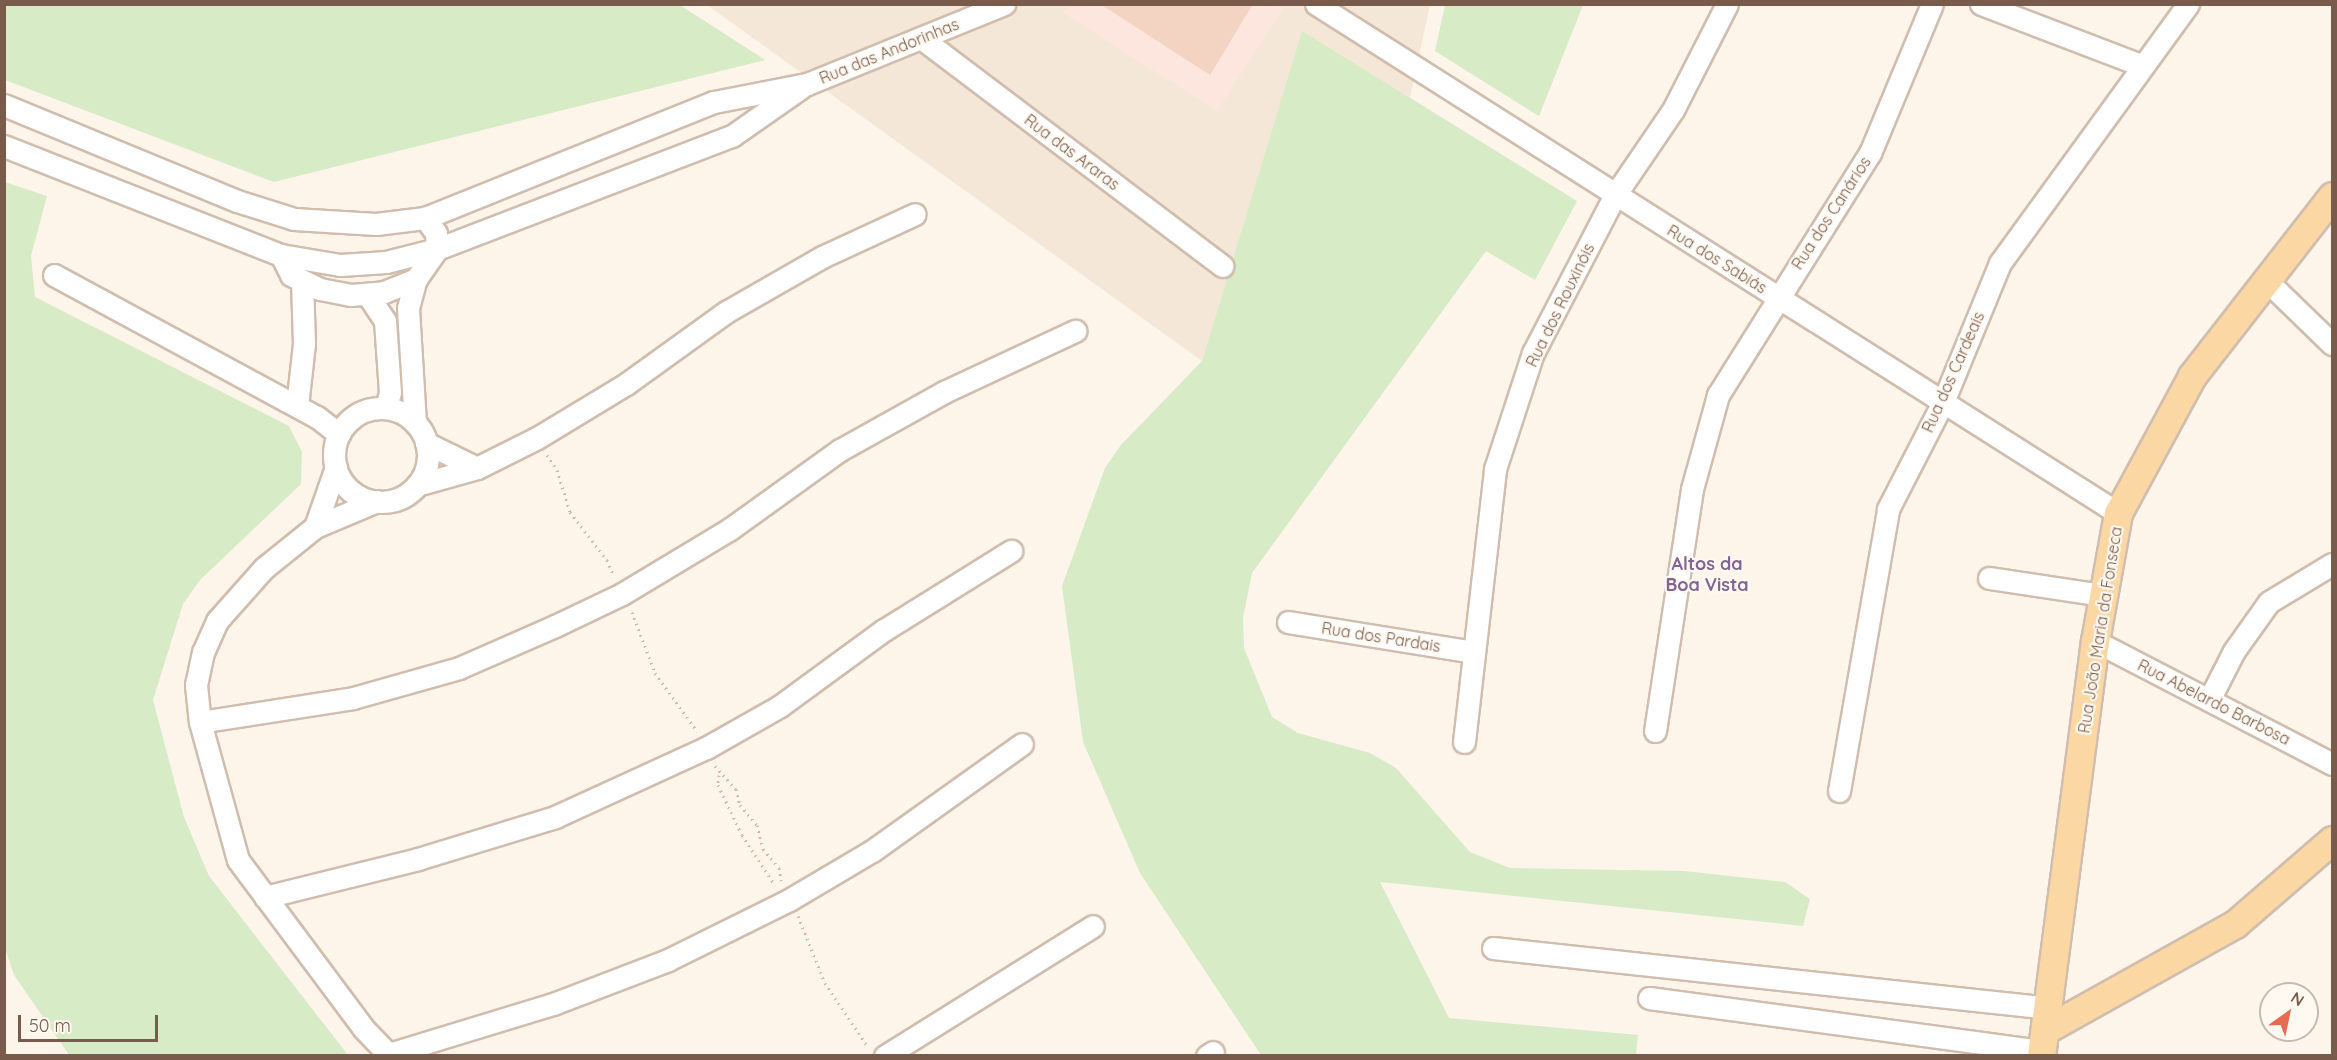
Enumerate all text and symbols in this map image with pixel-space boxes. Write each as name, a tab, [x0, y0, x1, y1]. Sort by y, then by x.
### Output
street label: Rua das Andorinhas	[816, 14, 962, 88]
street label: Rua das Araras	[1021, 110, 1123, 194]
street label: Rua dos Canários	[1787, 153, 1875, 273]
street label: Rua dos Sabiás	[1664, 221, 1770, 297]
street label: Rua dos Rouxinóis	[1522, 240, 1598, 370]
street label: Rua dos Cardeais	[1918, 309, 1988, 435]
street label: Rua João Maria da Fonseca	[2074, 525, 2126, 735]
district label: Altos da Boa Vista	[1665, 554, 1749, 596]
street label: Rua dos Pardais	[1320, 618, 1442, 656]
street label: Rua Abelardo Barbosa	[2134, 655, 2294, 749]
north arrow	[2259, 982, 2319, 1042]
text: N	[2287, 987, 2308, 1010]
scale bar	[21, 1003, 160, 1041]
text: 50 m	[29, 1014, 71, 1037]

